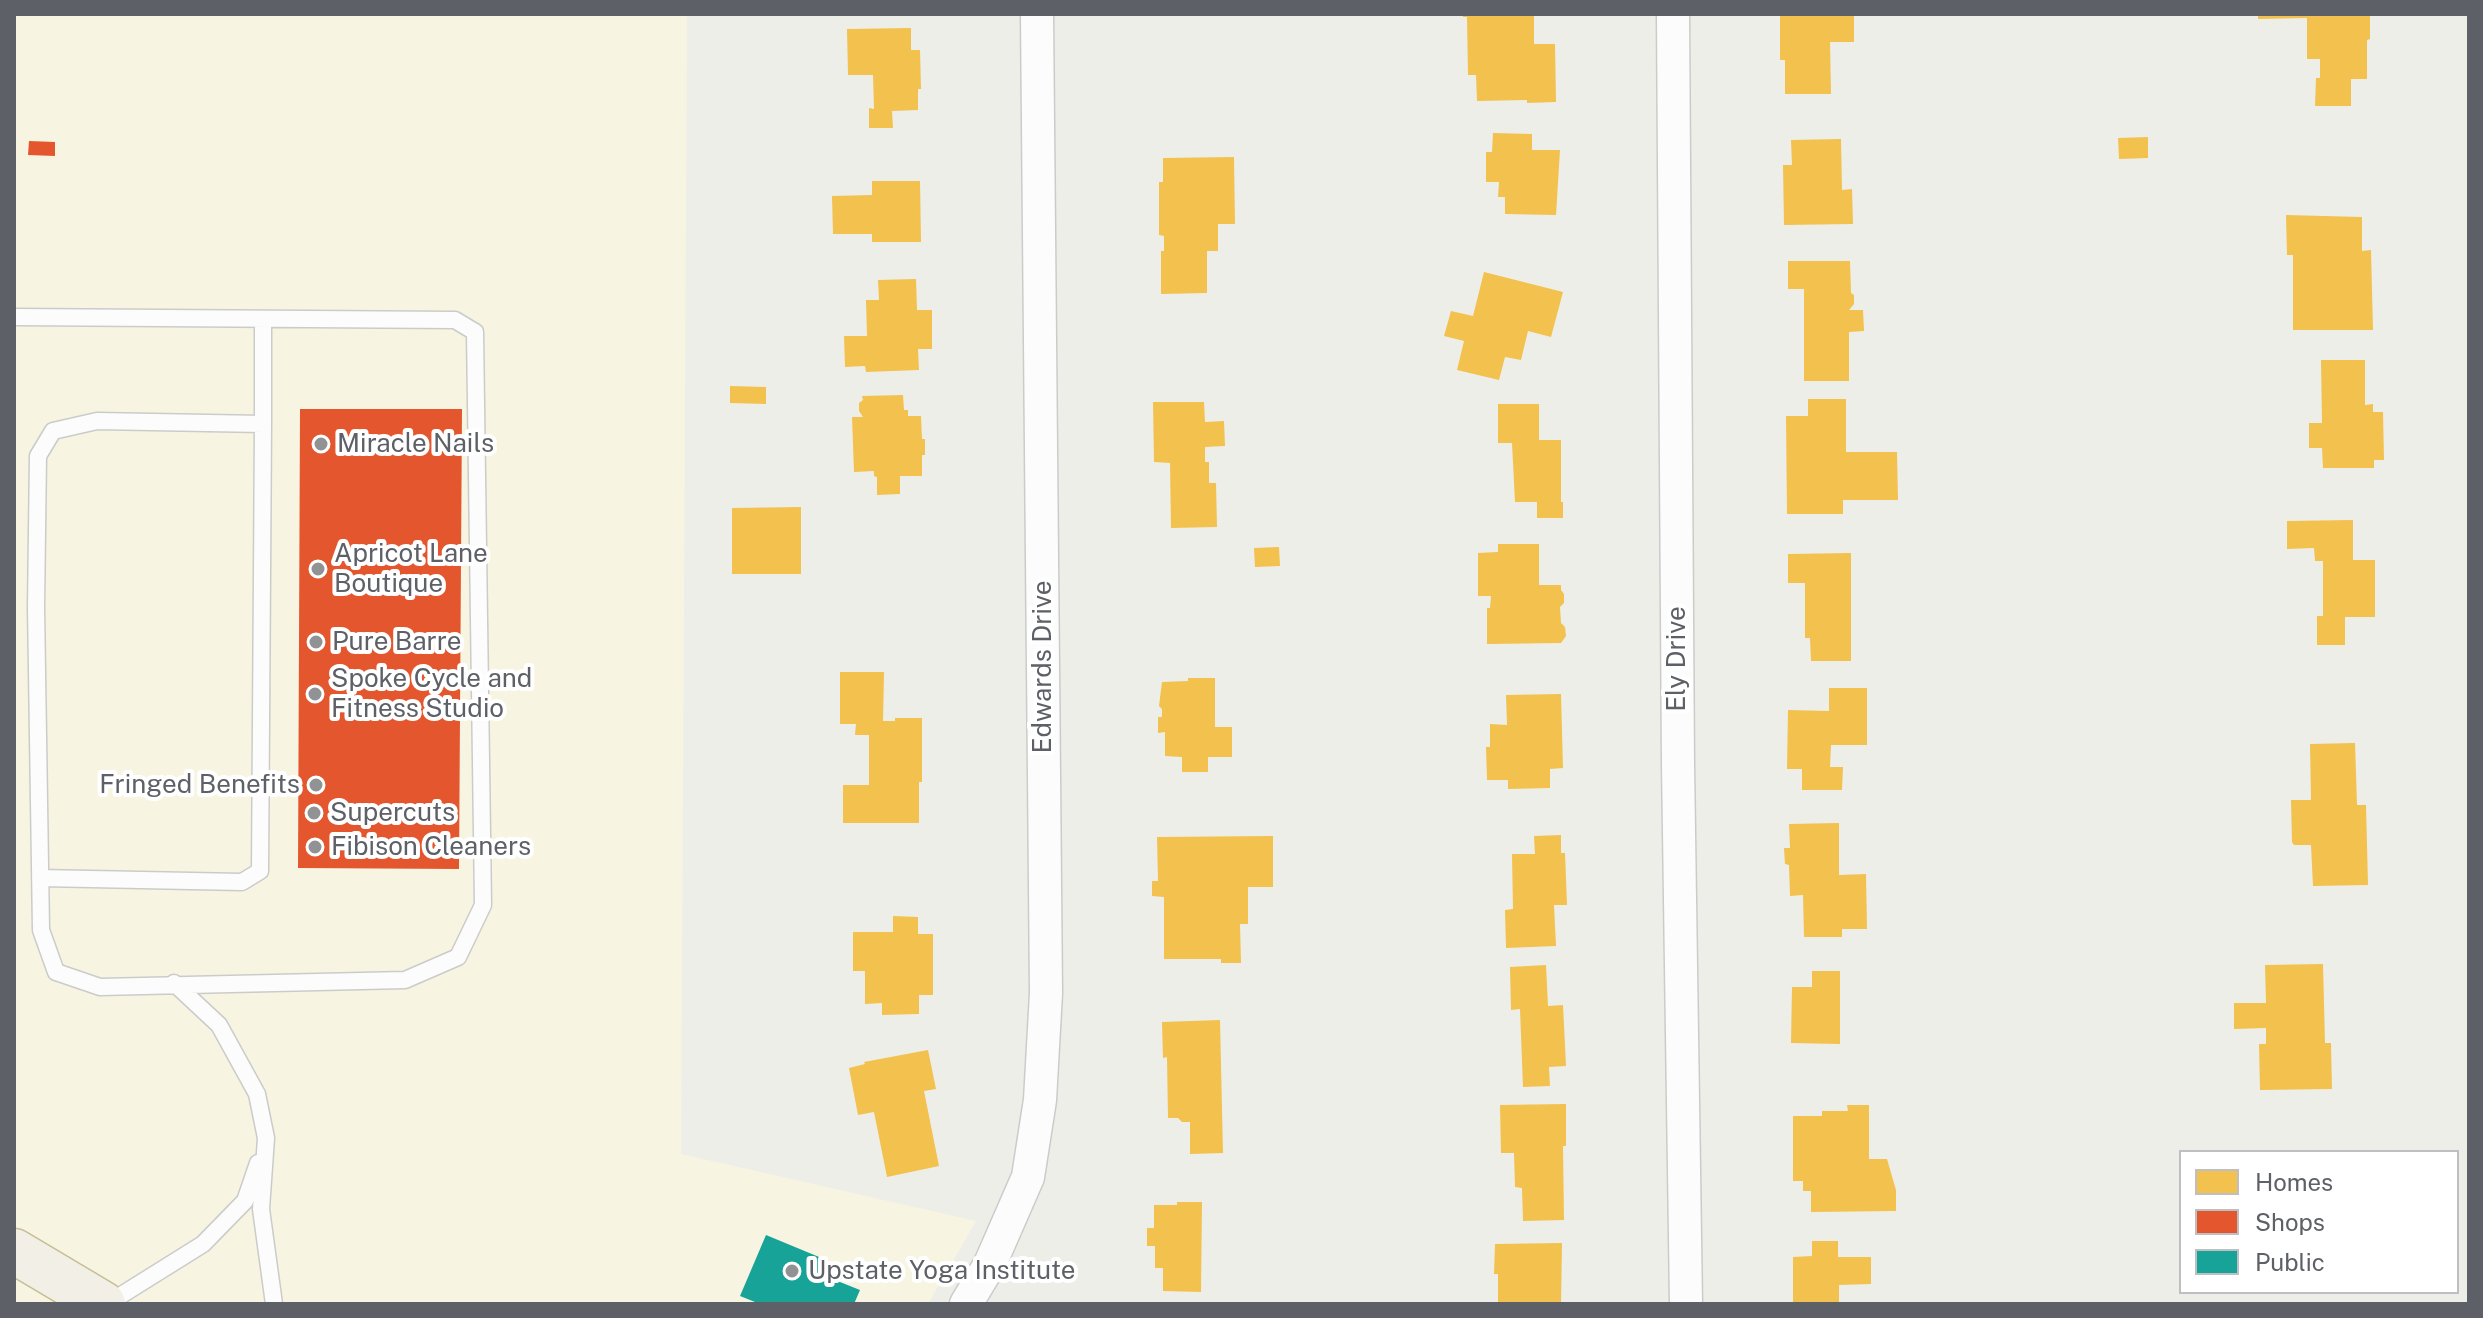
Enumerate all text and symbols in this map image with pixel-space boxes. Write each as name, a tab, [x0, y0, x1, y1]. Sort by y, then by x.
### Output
place label: Miracle Nails	[337, 428, 494, 460]
marker: Miracle Nails	[312, 435, 330, 453]
place label: Apricot Lane Boutique	[334, 538, 488, 600]
marker: Apricot Lane Boutique	[309, 560, 327, 578]
street label: Edwards Drive	[1027, 581, 1059, 753]
street label: Ely Drive	[1661, 606, 1693, 712]
place label: Pure Barre	[332, 626, 461, 658]
marker: Pure Barre	[307, 633, 325, 651]
place label: Spoke Cycle and Fitness Studio	[331, 663, 532, 724]
marker: Spoke Cycle and Fitness Studio	[306, 685, 324, 703]
place label: Fringed Benefits	[99, 769, 300, 801]
marker: Fringed Benefits	[307, 776, 325, 794]
place label: Supercuts	[330, 797, 455, 829]
marker: Supercuts	[305, 804, 323, 822]
place label: Fibison Cleaners	[331, 831, 531, 863]
marker: Fibison Cleaners	[306, 838, 324, 856]
legend	[2179, 1150, 2459, 1294]
text: Homes	[2255, 1168, 2333, 1196]
text: Shops	[2255, 1208, 2325, 1236]
text: Public	[2255, 1248, 2325, 1276]
place label: Upstate Yoga Institute	[808, 1255, 1076, 1287]
marker: Upstate Yoga Institute	[783, 1262, 801, 1280]

